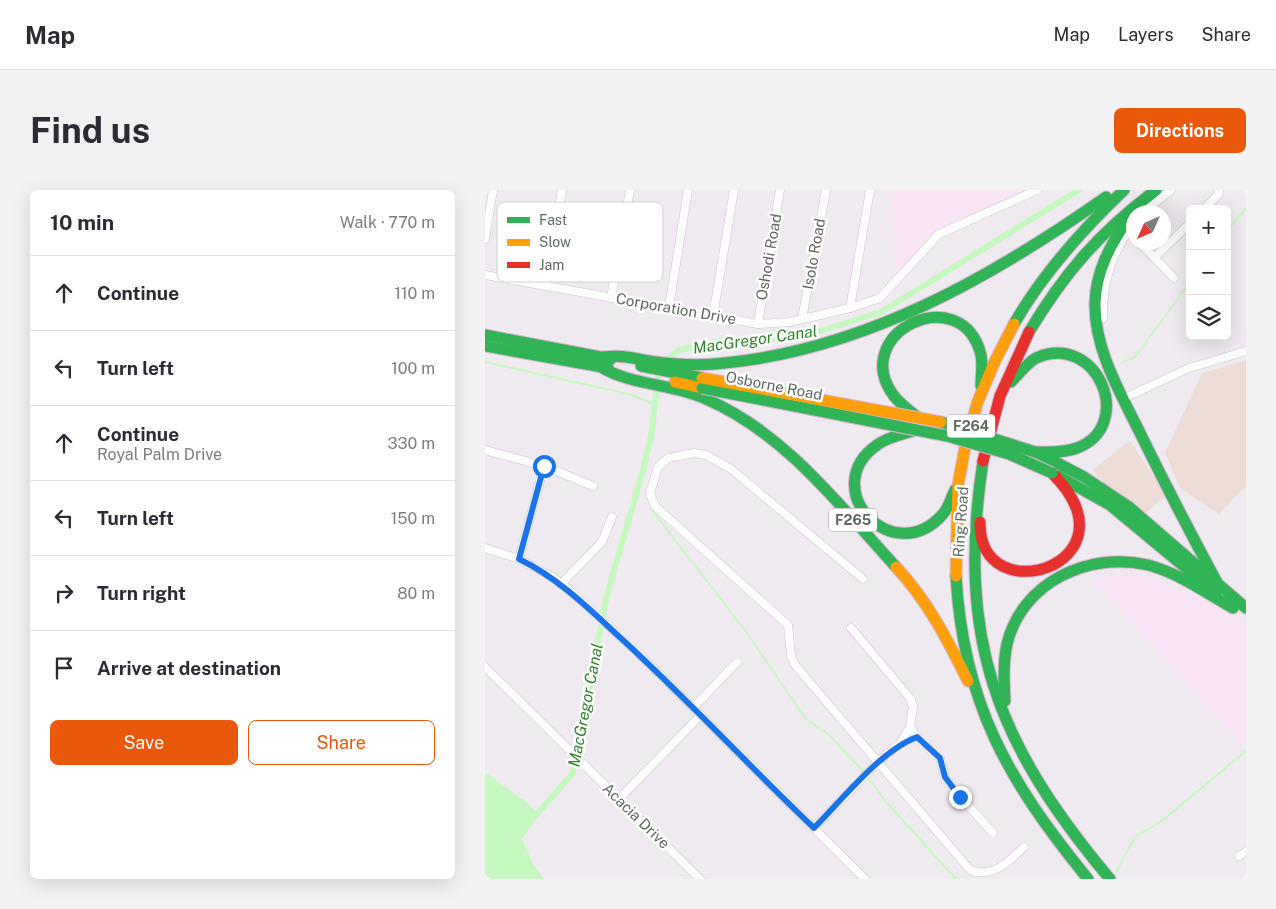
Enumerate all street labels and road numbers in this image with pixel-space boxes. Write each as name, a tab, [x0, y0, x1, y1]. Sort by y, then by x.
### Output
street label: Oshodi Road	[753, 212, 784, 302]
street label: Isolo Road	[799, 217, 828, 291]
street label: Corporation Drive	[615, 290, 738, 327]
street label: Osborne Road	[724, 368, 824, 403]
road number: F264	[947, 415, 995, 438]
street label: Ring Road	[950, 486, 971, 558]
road number: F265	[829, 508, 877, 532]
street label: Acacia Drive	[599, 780, 673, 852]

